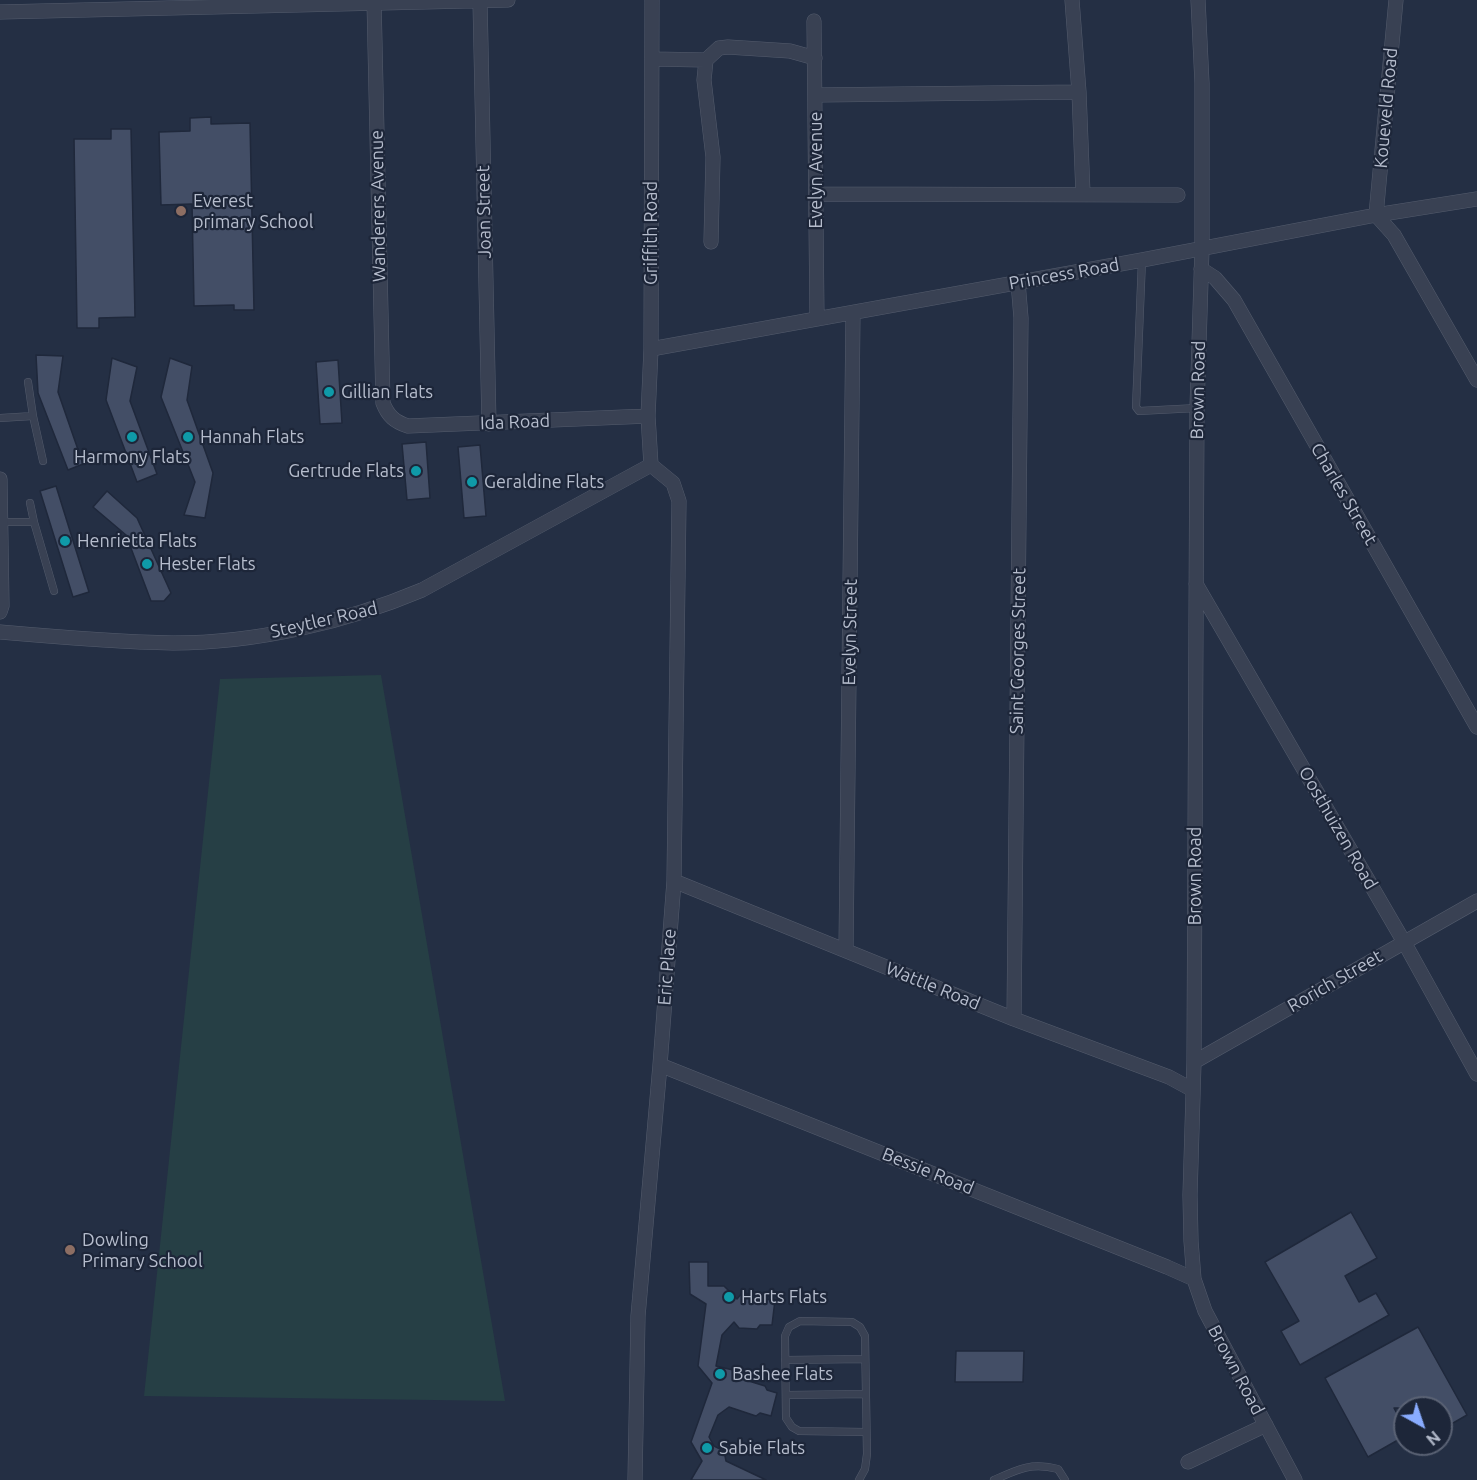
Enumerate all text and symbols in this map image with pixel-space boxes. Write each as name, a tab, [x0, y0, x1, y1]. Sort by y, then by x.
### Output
street label: Koueveld Road	[1370, 47, 1402, 169]
street label: Evelyn Avenue	[805, 112, 827, 228]
street label: Wanderers Avenue	[366, 130, 390, 282]
street label: Joan Street	[472, 165, 496, 259]
street label: Griffith Road	[640, 181, 662, 285]
place label: Everest primary School	[193, 190, 313, 232]
marker: Everest primary School	[174, 204, 188, 218]
street label: Princess Road	[1007, 254, 1121, 294]
street label: Brown Road	[1186, 341, 1210, 439]
place label: Gillian Flats	[341, 381, 433, 403]
marker: Gillian Flats	[322, 385, 336, 399]
street label: Ida Road	[480, 410, 550, 434]
place label: Hannah Flats	[200, 426, 304, 448]
marker: Harmony Flats	[125, 430, 139, 444]
marker: Hannah Flats	[181, 430, 195, 444]
street label: Charles Street	[1306, 439, 1382, 549]
place label: Harmony Flats	[74, 446, 190, 468]
place label: Gertrude Flats	[288, 460, 404, 482]
marker: Gertrude Flats	[409, 464, 423, 478]
place label: Geraldine Flats	[484, 471, 604, 493]
marker: Geraldine Flats	[465, 475, 479, 489]
place label: Henrietta Flats	[77, 530, 197, 552]
marker: Henrietta Flats	[58, 534, 72, 548]
place label: Hester Flats	[159, 553, 256, 575]
marker: Hester Flats	[140, 557, 154, 571]
street label: Saint Georges Street	[1006, 568, 1030, 734]
street label: Evelyn Street	[838, 579, 862, 685]
street label: Steytler Road	[268, 597, 380, 643]
street label: Oosthuizen Road	[1294, 763, 1382, 893]
street label: Brown Road	[1184, 827, 1206, 925]
street label: Eric Place	[654, 928, 680, 1006]
street label: Rorich Street	[1284, 945, 1386, 1017]
street label: Wattle Road	[883, 957, 983, 1015]
street label: Bessie Road	[879, 1143, 977, 1199]
place label: Dowling Primary School	[82, 1229, 203, 1272]
marker: Dowling Primary School	[63, 1243, 77, 1257]
place label: Harts Flats	[741, 1286, 827, 1308]
marker: Harts Flats	[722, 1290, 736, 1304]
street label: Brown Road	[1203, 1321, 1269, 1419]
place label: Bashee Flats	[732, 1363, 833, 1385]
marker: Bashee Flats	[713, 1367, 727, 1381]
north arrow	[1393, 1396, 1453, 1456]
text: N	[1423, 1428, 1444, 1449]
place label: Sabie Flats	[719, 1437, 805, 1459]
marker: Sabie Flats	[700, 1441, 714, 1455]

